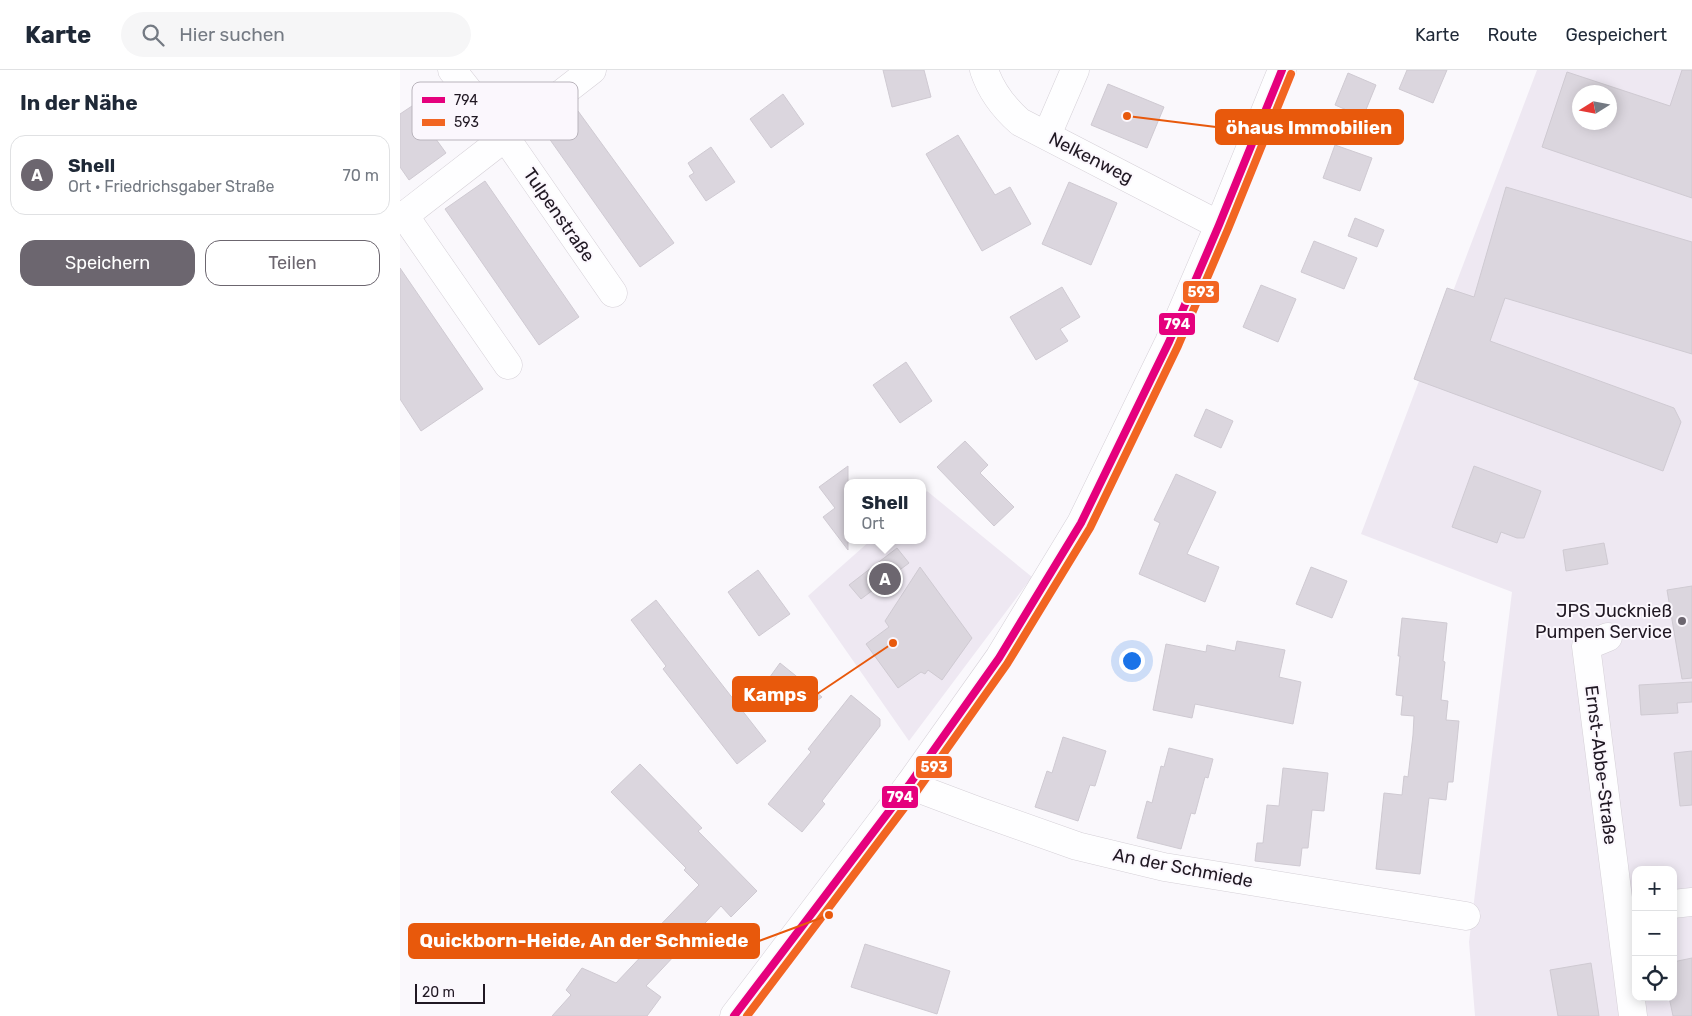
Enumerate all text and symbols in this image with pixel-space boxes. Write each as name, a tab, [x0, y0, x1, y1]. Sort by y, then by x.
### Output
search box	[121, 12, 471, 57]
text: Karte	[25, 21, 91, 49]
icon: search	[139, 21, 167, 49]
text: Hier suchen	[179, 23, 285, 46]
text: Karte	[1415, 24, 1459, 46]
text: Route	[1487, 24, 1537, 46]
text: Gespeichert	[1565, 24, 1667, 46]
legend	[412, 82, 578, 140]
north arrow	[1572, 85, 1617, 130]
text: In der Nähe	[20, 90, 138, 115]
text: 794	[454, 92, 478, 109]
callout: öhaus Immobilien	[1216, 110, 1403, 144]
text: 593	[454, 114, 479, 131]
text: öhaus Immobilien	[1226, 116, 1392, 139]
street label: Nelkenweg	[1045, 127, 1137, 189]
text: Shell	[68, 154, 115, 177]
street label: Tulpenstraße	[519, 164, 599, 266]
text: A	[31, 166, 43, 185]
text: 70 m	[342, 166, 379, 185]
text: Ort · Friedrichsgaber Straße	[68, 177, 274, 196]
button: Speichern	[20, 240, 195, 286]
button: Teilen	[205, 240, 380, 286]
line badge: 593	[1182, 280, 1220, 304]
text: 593	[1187, 284, 1215, 301]
line badge: 794	[1158, 312, 1196, 336]
text: 794	[1164, 316, 1191, 333]
popup	[844, 479, 926, 544]
text: Shell	[861, 491, 909, 514]
text: Ort	[861, 514, 885, 533]
pin: A	[869, 560, 901, 598]
place label: JPS Jucknieß Pumpen Service	[1535, 600, 1672, 643]
marker: JPS Jucknieß Pumpen Service	[1676, 615, 1688, 627]
your location	[1119, 648, 1145, 674]
callout: Kamps	[733, 677, 817, 711]
text: Kamps	[743, 683, 807, 706]
street label: Ernst-Abbe-Straße	[1580, 684, 1622, 846]
line badge: 593	[915, 755, 953, 779]
text: 593	[920, 759, 948, 776]
line badge: 794	[881, 785, 919, 809]
text: 794	[887, 789, 914, 806]
street label: An der Schmiede	[1111, 844, 1255, 892]
map controls	[1632, 866, 1677, 1001]
button: +	[1632, 866, 1677, 911]
button: −	[1632, 911, 1677, 956]
callout: Quickborn-Heide, An der Schmiede	[409, 924, 759, 958]
text: Quickborn-Heide, An der Schmiede	[420, 929, 748, 952]
button: locate	[1632, 956, 1677, 1001]
scale bar	[415, 981, 485, 1004]
text: 20 m	[422, 984, 455, 1001]

